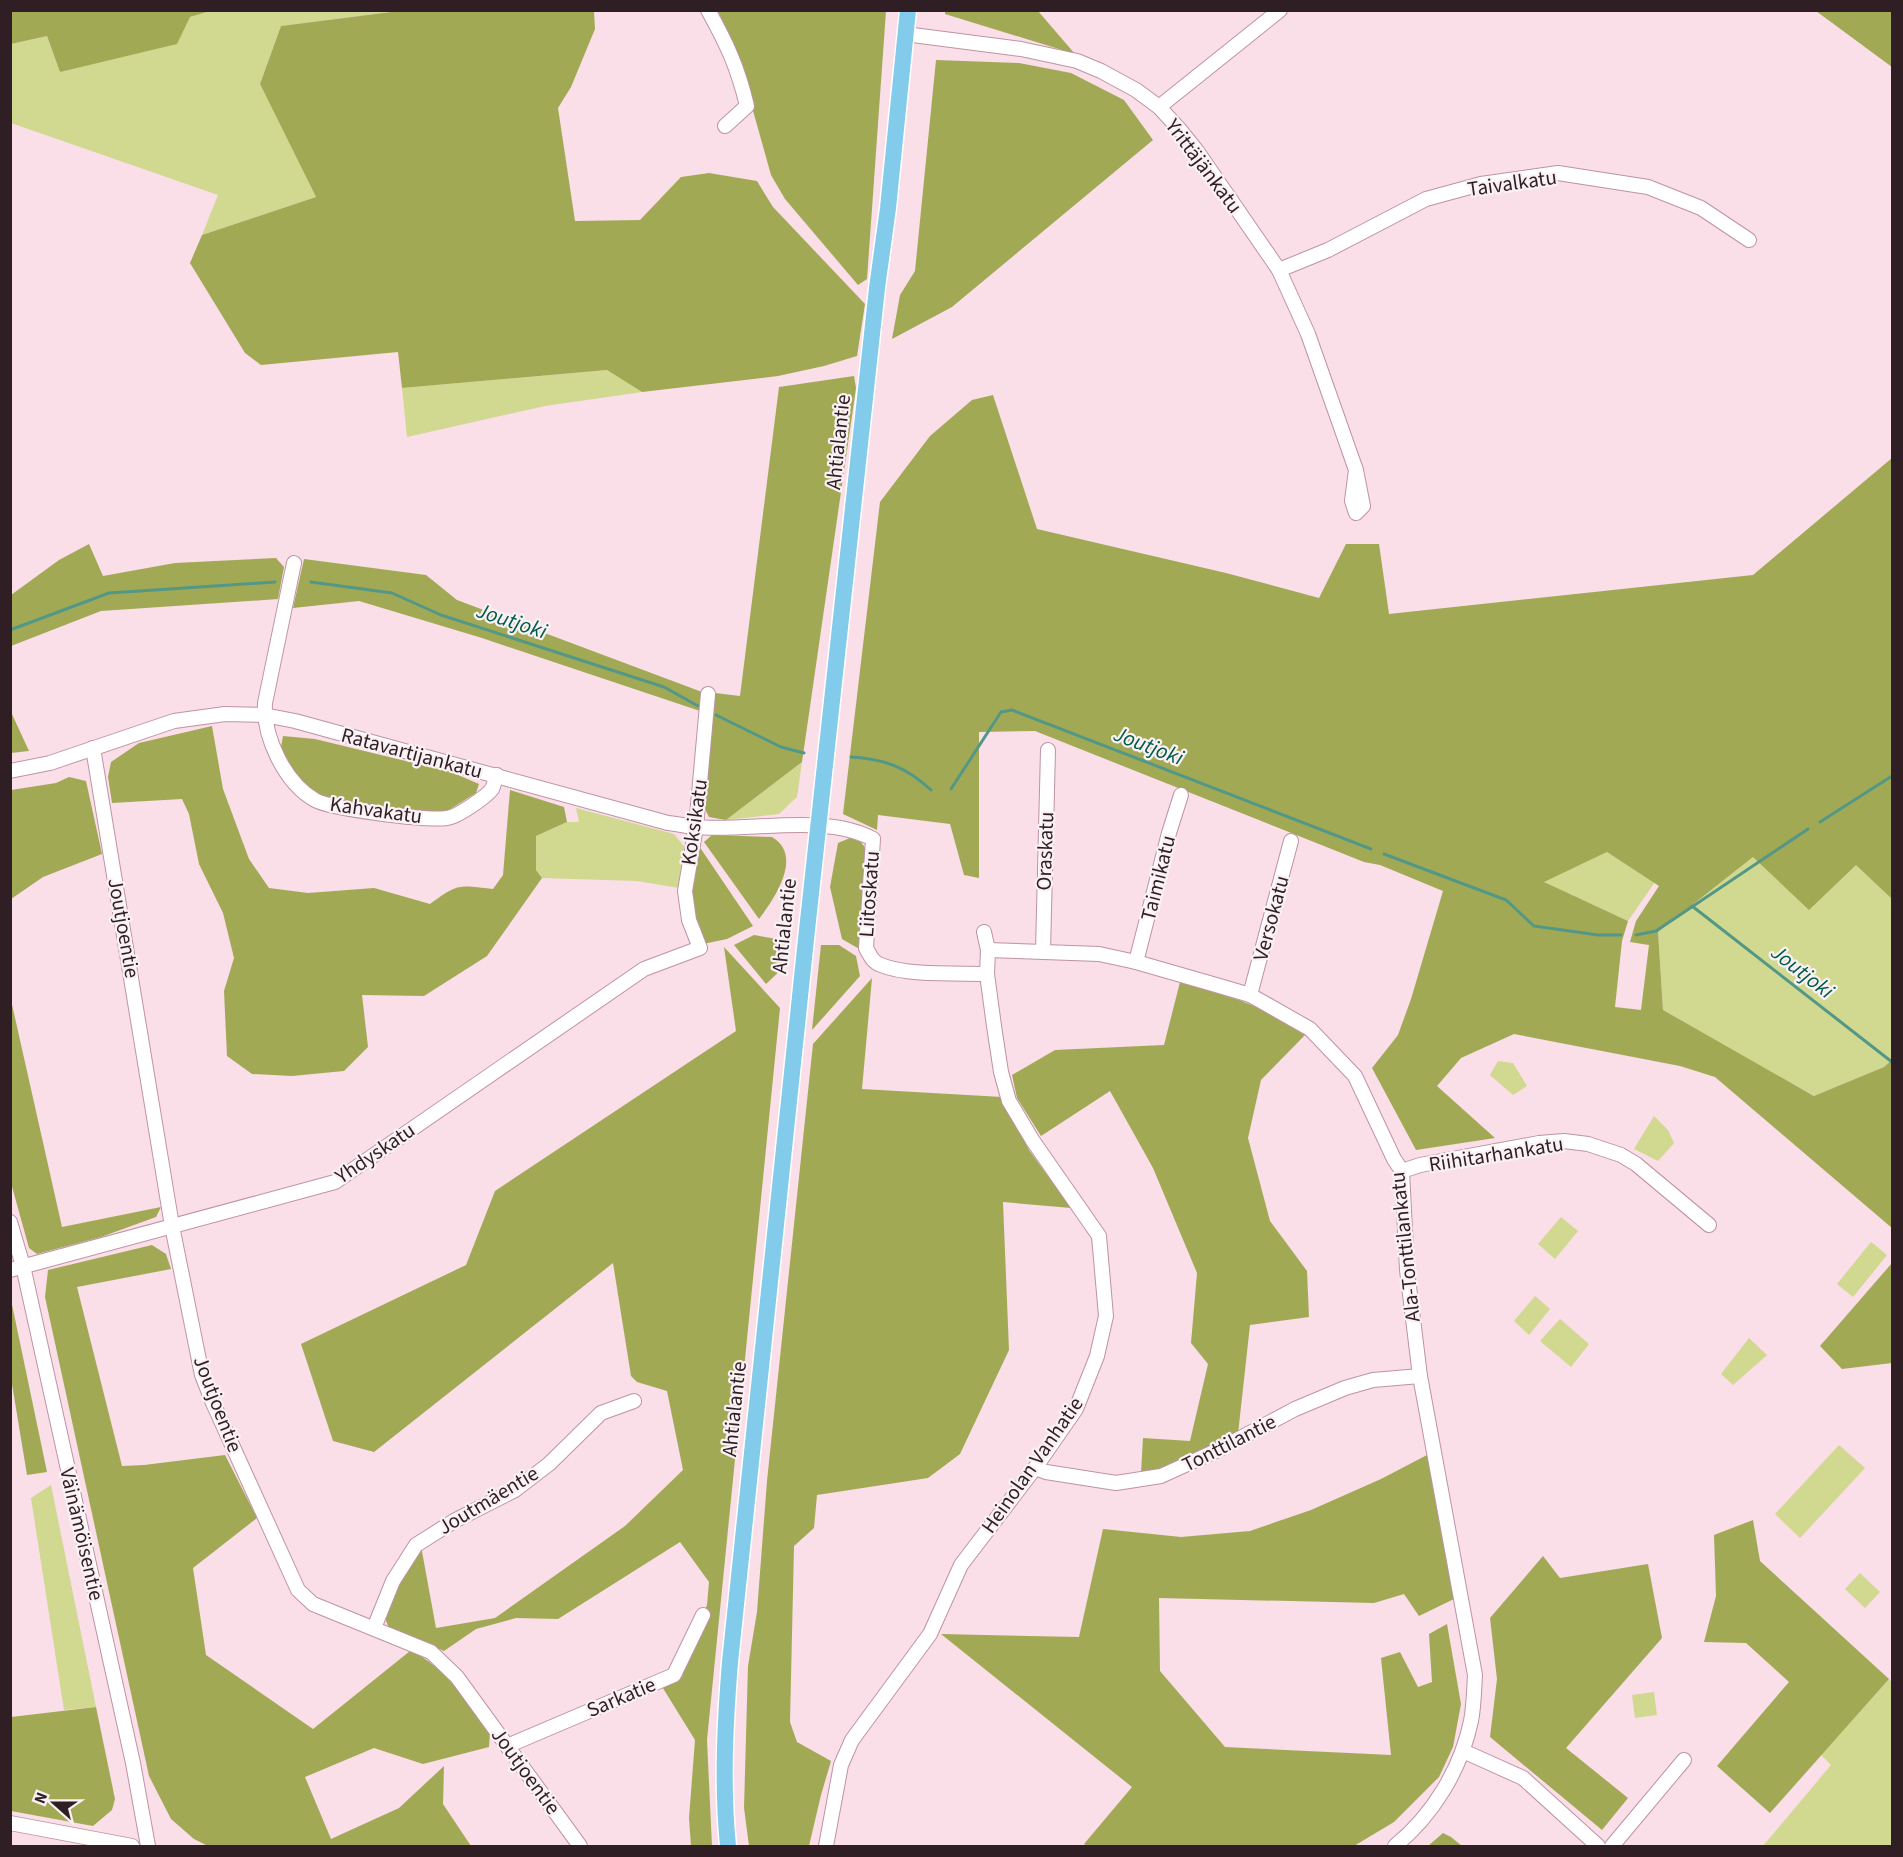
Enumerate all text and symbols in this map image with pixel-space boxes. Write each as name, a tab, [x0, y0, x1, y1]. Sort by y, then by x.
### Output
street label: Yrittäjänkatu	[1158, 112, 1250, 220]
street label: Taivalkatu	[1465, 162, 1559, 204]
street label: Ahtialantie	[818, 393, 858, 491]
water label: Joutjoki	[471, 594, 552, 648]
water label: Joutjoki	[1108, 718, 1189, 774]
street label: Ratavartijankatu	[338, 720, 486, 786]
street label: Koksikatu	[673, 777, 715, 867]
street label: Kahvakatu	[328, 789, 424, 831]
street label: Oraskatu	[1029, 811, 1061, 891]
street label: Taimikatu	[1133, 832, 1183, 924]
street label: Liitoskatu	[851, 850, 887, 938]
street label: Versokatu	[1245, 872, 1297, 964]
street label: Joutjoentie	[100, 876, 148, 980]
street label: Ahtialantie	[764, 877, 804, 975]
water label: Joutjoki	[1763, 936, 1841, 1007]
street label: Yhdyskatu	[328, 1115, 421, 1191]
street label: Riihitarhankatu	[1427, 1129, 1565, 1179]
street label: Ala-Tonttilankatu	[1382, 1170, 1428, 1324]
street label: Joutjoentie	[186, 1351, 250, 1457]
street label: Ahtialantie	[714, 1360, 754, 1458]
street label: Heinolan Vanhatie	[974, 1391, 1090, 1539]
street label: Tonttilantie	[1177, 1407, 1281, 1479]
street label: Joutmäentie	[432, 1458, 544, 1542]
street label: Väinämöisentie	[52, 1465, 112, 1603]
street label: Sarkatie	[582, 1669, 660, 1725]
street label: Joutjoentie	[484, 1721, 568, 1821]
north arrow	[24, 1773, 84, 1833]
text: N	[29, 1789, 53, 1807]

